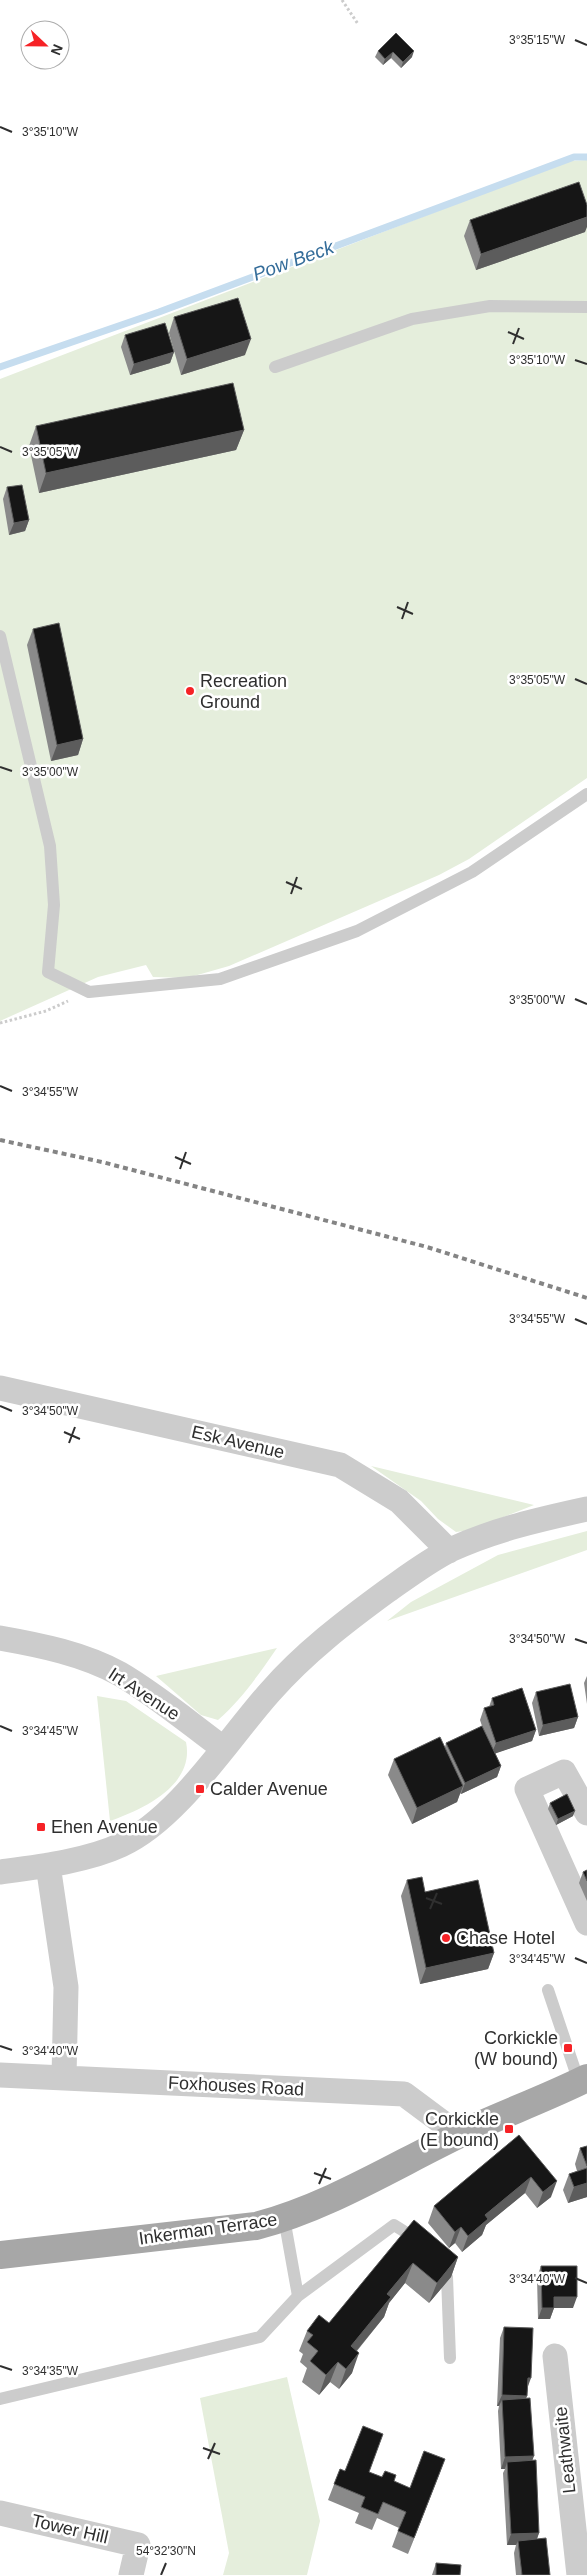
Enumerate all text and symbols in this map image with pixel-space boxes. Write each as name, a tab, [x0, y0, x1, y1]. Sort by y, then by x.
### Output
north arrow	[20, 20, 70, 70]
text: 3°35'15"W	[509, 33, 566, 47]
text: N	[48, 42, 66, 58]
text: 3°35'10"W	[22, 125, 79, 139]
water label: Pow Beck	[250, 236, 338, 285]
text: 3°35'10"W	[509, 353, 566, 367]
text: 3°35'05"W	[22, 445, 79, 459]
place label: Recreation Ground	[200, 671, 287, 712]
text: 3°35'05"W	[509, 673, 566, 687]
marker: Recreation Ground	[184, 685, 196, 697]
text: 3°35'00"W	[22, 765, 79, 779]
text: 3°35'00"W	[509, 993, 566, 1007]
text: 3°34'55"W	[22, 1085, 79, 1099]
text: 3°34'55"W	[509, 1312, 566, 1326]
text: 3°34'50"W	[22, 1404, 79, 1418]
street label: Esk Avenue	[190, 1422, 286, 1462]
text: 3°34'50"W	[509, 1632, 566, 1646]
street label: Irt Avenue	[105, 1664, 183, 1724]
text: 3°34'45"W	[22, 1724, 79, 1738]
place label: Calder Avenue	[210, 1779, 328, 1799]
marker: Calder Avenue	[194, 1783, 206, 1795]
place label: Ehen Avenue	[51, 1817, 158, 1837]
marker: Ehen Avenue	[35, 1821, 47, 1833]
place label: Chase Hotel	[456, 1928, 555, 1948]
marker: Chase Hotel	[440, 1932, 452, 1944]
text: 3°34'45"W	[509, 1952, 566, 1966]
place label: Corkickle (W bound)	[474, 2028, 558, 2069]
marker: Corkickle (W bound)	[562, 2042, 574, 2054]
text: 3°34'40"W	[22, 2044, 79, 2058]
street label: Foxhouses Road	[168, 2072, 304, 2100]
place label: Corkickle (E bound)	[420, 2109, 499, 2150]
marker: Corkickle (E bound)	[503, 2123, 515, 2135]
street label: Inkerman Terrace	[137, 2209, 279, 2249]
text: 3°34'40"W	[509, 2272, 566, 2286]
text: 3°34'35"W	[22, 2364, 79, 2378]
street label: Leathwaite	[551, 2406, 579, 2494]
street label: Tower Hill	[30, 2510, 110, 2548]
text: 54°32'30"N	[136, 2544, 196, 2558]

